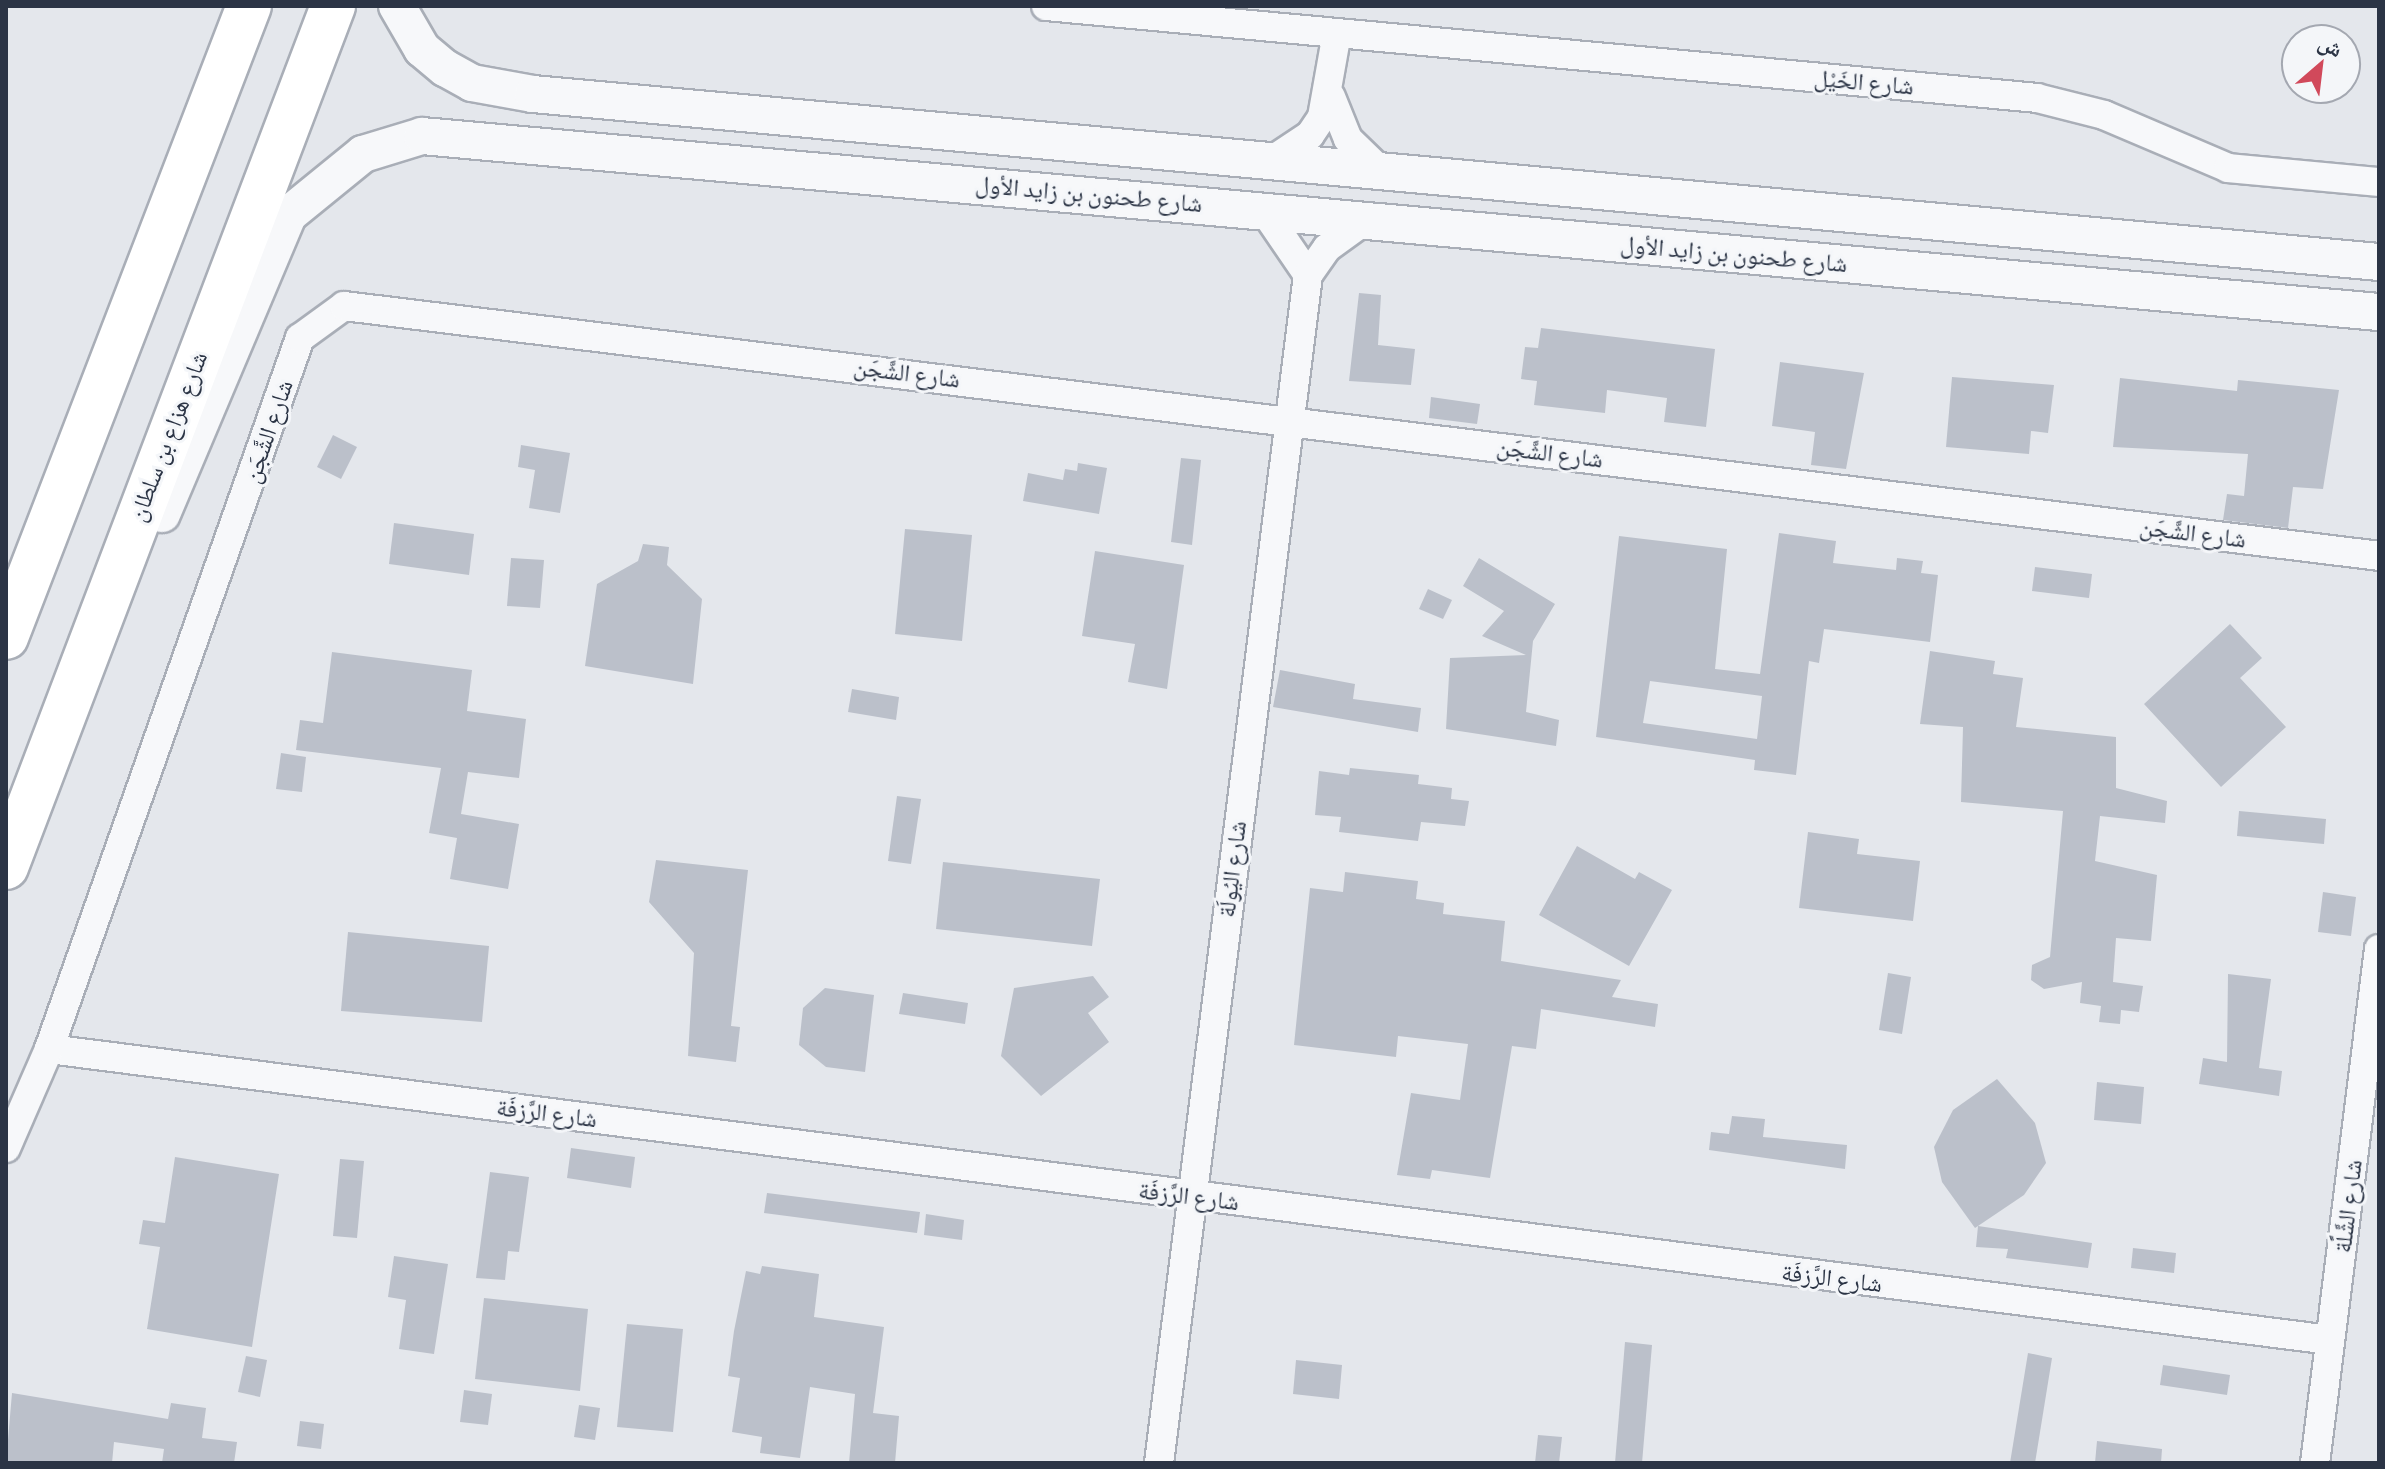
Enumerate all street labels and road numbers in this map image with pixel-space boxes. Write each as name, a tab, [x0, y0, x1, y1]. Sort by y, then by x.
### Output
street label: شارع الخَيْل	[1813, 62, 1915, 100]
street label: شارع طحنون بن زايد الأول	[974, 169, 1204, 217]
street label: شارع طحنون بن زايد الأول	[1619, 229, 1849, 277]
street label: شارع هزاع بن سلطان	[121, 347, 213, 525]
street label: شارع الشَّجَن	[852, 351, 962, 393]
street label: شارع الشَّجَن	[236, 376, 298, 486]
street label: شارع الشَّجَن	[1495, 431, 1605, 473]
street label: شارع الشَّجَن	[2138, 511, 2248, 553]
street label: شارع اليُولَة	[1211, 819, 1251, 919]
street label: شارع الرَّزفَة	[495, 1092, 599, 1132]
street label: شارع الشَّلَّة	[2327, 1158, 2367, 1254]
street label: شارع الرَّزفَة	[1137, 1175, 1241, 1215]
street label: شارع الرَّزفَة	[1780, 1257, 1884, 1297]

